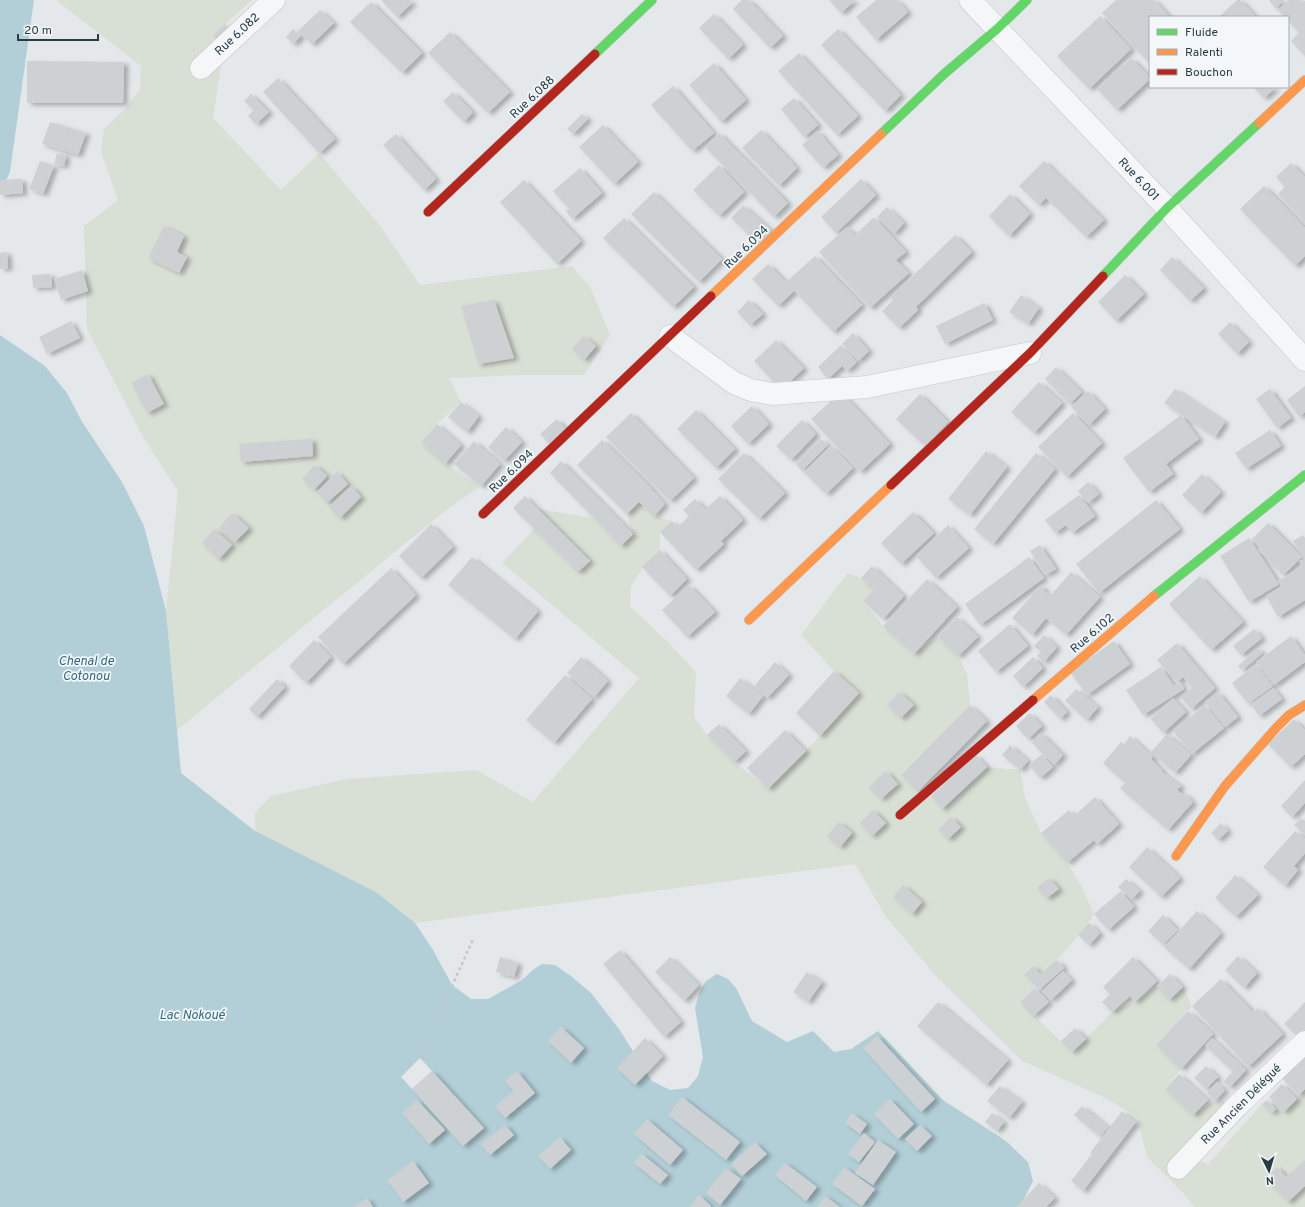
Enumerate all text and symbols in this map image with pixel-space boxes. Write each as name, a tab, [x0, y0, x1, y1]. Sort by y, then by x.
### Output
street label: Rue 6.082	[212, 10, 264, 60]
scale bar	[18, 16, 98, 42]
legend	[1149, 16, 1289, 88]
text: 20 m	[24, 23, 52, 39]
text: Fluide	[1185, 25, 1218, 41]
text: Ralenti	[1185, 45, 1223, 61]
text: Bouchon	[1185, 65, 1233, 81]
street label: Rue 6.088	[507, 73, 559, 123]
street label: Rue 6.001	[1114, 155, 1162, 205]
street label: Rue 6.094	[721, 223, 772, 273]
street label: Rue 6.094	[486, 447, 537, 497]
street label: Rue 6.102	[1067, 610, 1118, 657]
water label: Chenal de Cotonou	[58, 654, 114, 685]
water label: Lac Nokoué	[159, 1008, 226, 1024]
street label: Rue Ancien Délégué	[1198, 1061, 1285, 1148]
north arrow	[1249, 1151, 1289, 1191]
text: N	[1265, 1173, 1274, 1187]

